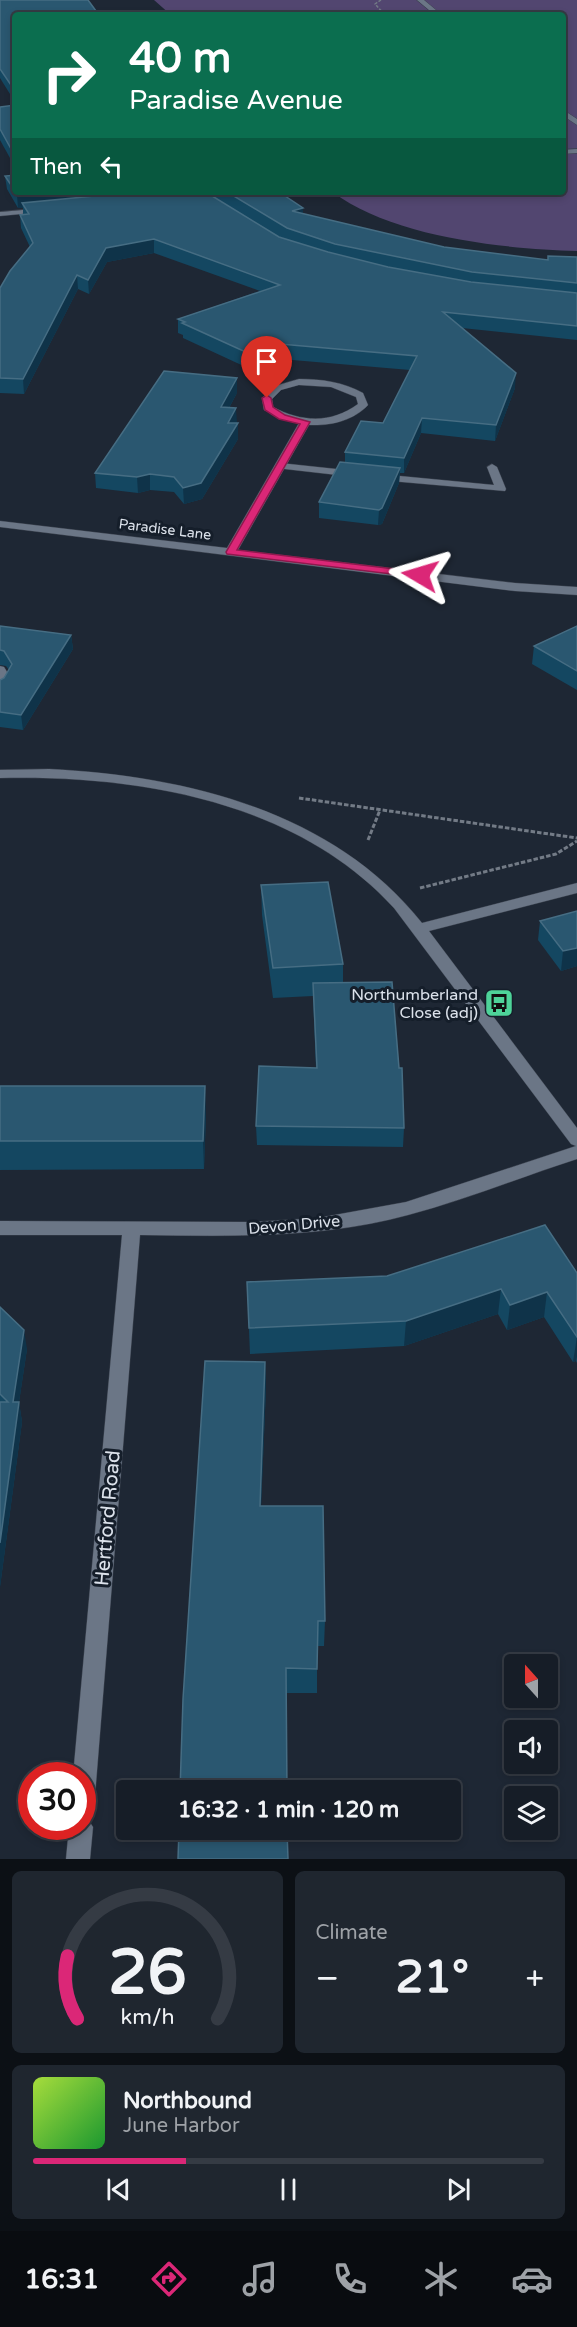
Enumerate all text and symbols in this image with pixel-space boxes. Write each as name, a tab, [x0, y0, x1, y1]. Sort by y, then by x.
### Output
text: 40 m	[129, 33, 231, 84]
icon: right	[30, 36, 108, 114]
text: Paradise Avenue	[129, 84, 343, 117]
icon: left	[95, 150, 128, 183]
text: Then	[30, 154, 83, 180]
pin	[241, 336, 292, 398]
icon: arrive	[250, 345, 283, 378]
street label: Paradise Lane	[118, 515, 212, 544]
position arrow	[388, 543, 452, 607]
place label: Northumberland Close (adj)	[351, 985, 478, 1023]
bus stop icon: Northumberland Close (adj)	[483, 987, 515, 1019]
street label: Devon Drive	[247, 1211, 341, 1239]
street label: Hertford Road	[90, 1449, 126, 1587]
north arrow	[504, 1654, 558, 1708]
map controls	[504, 1654, 558, 1840]
button: sound	[504, 1720, 558, 1774]
speed limit sign: 30	[18, 1762, 96, 1840]
button: layers	[504, 1786, 558, 1840]
text: 16:32 · 1 min · 120 m	[178, 1797, 399, 1823]
text: Climate	[316, 1921, 388, 1945]
text: 26	[108, 1936, 186, 2011]
text: 21°	[395, 1951, 469, 2005]
text: −	[316, 1959, 339, 1998]
text: +	[525, 1959, 544, 1998]
text: km/h	[120, 2004, 174, 2030]
text: Northbound	[123, 2088, 252, 2114]
text: June Harbor	[123, 2114, 240, 2138]
icon: previous	[102, 2173, 135, 2206]
icon: pause	[272, 2173, 305, 2206]
icon: next	[442, 2173, 475, 2206]
icon: directions	[148, 2258, 190, 2300]
icon: music	[239, 2258, 281, 2300]
icon: phone	[329, 2258, 371, 2300]
icon: climate	[420, 2258, 462, 2300]
icon: car	[511, 2258, 553, 2300]
text: 16:31	[24, 2263, 99, 2296]

